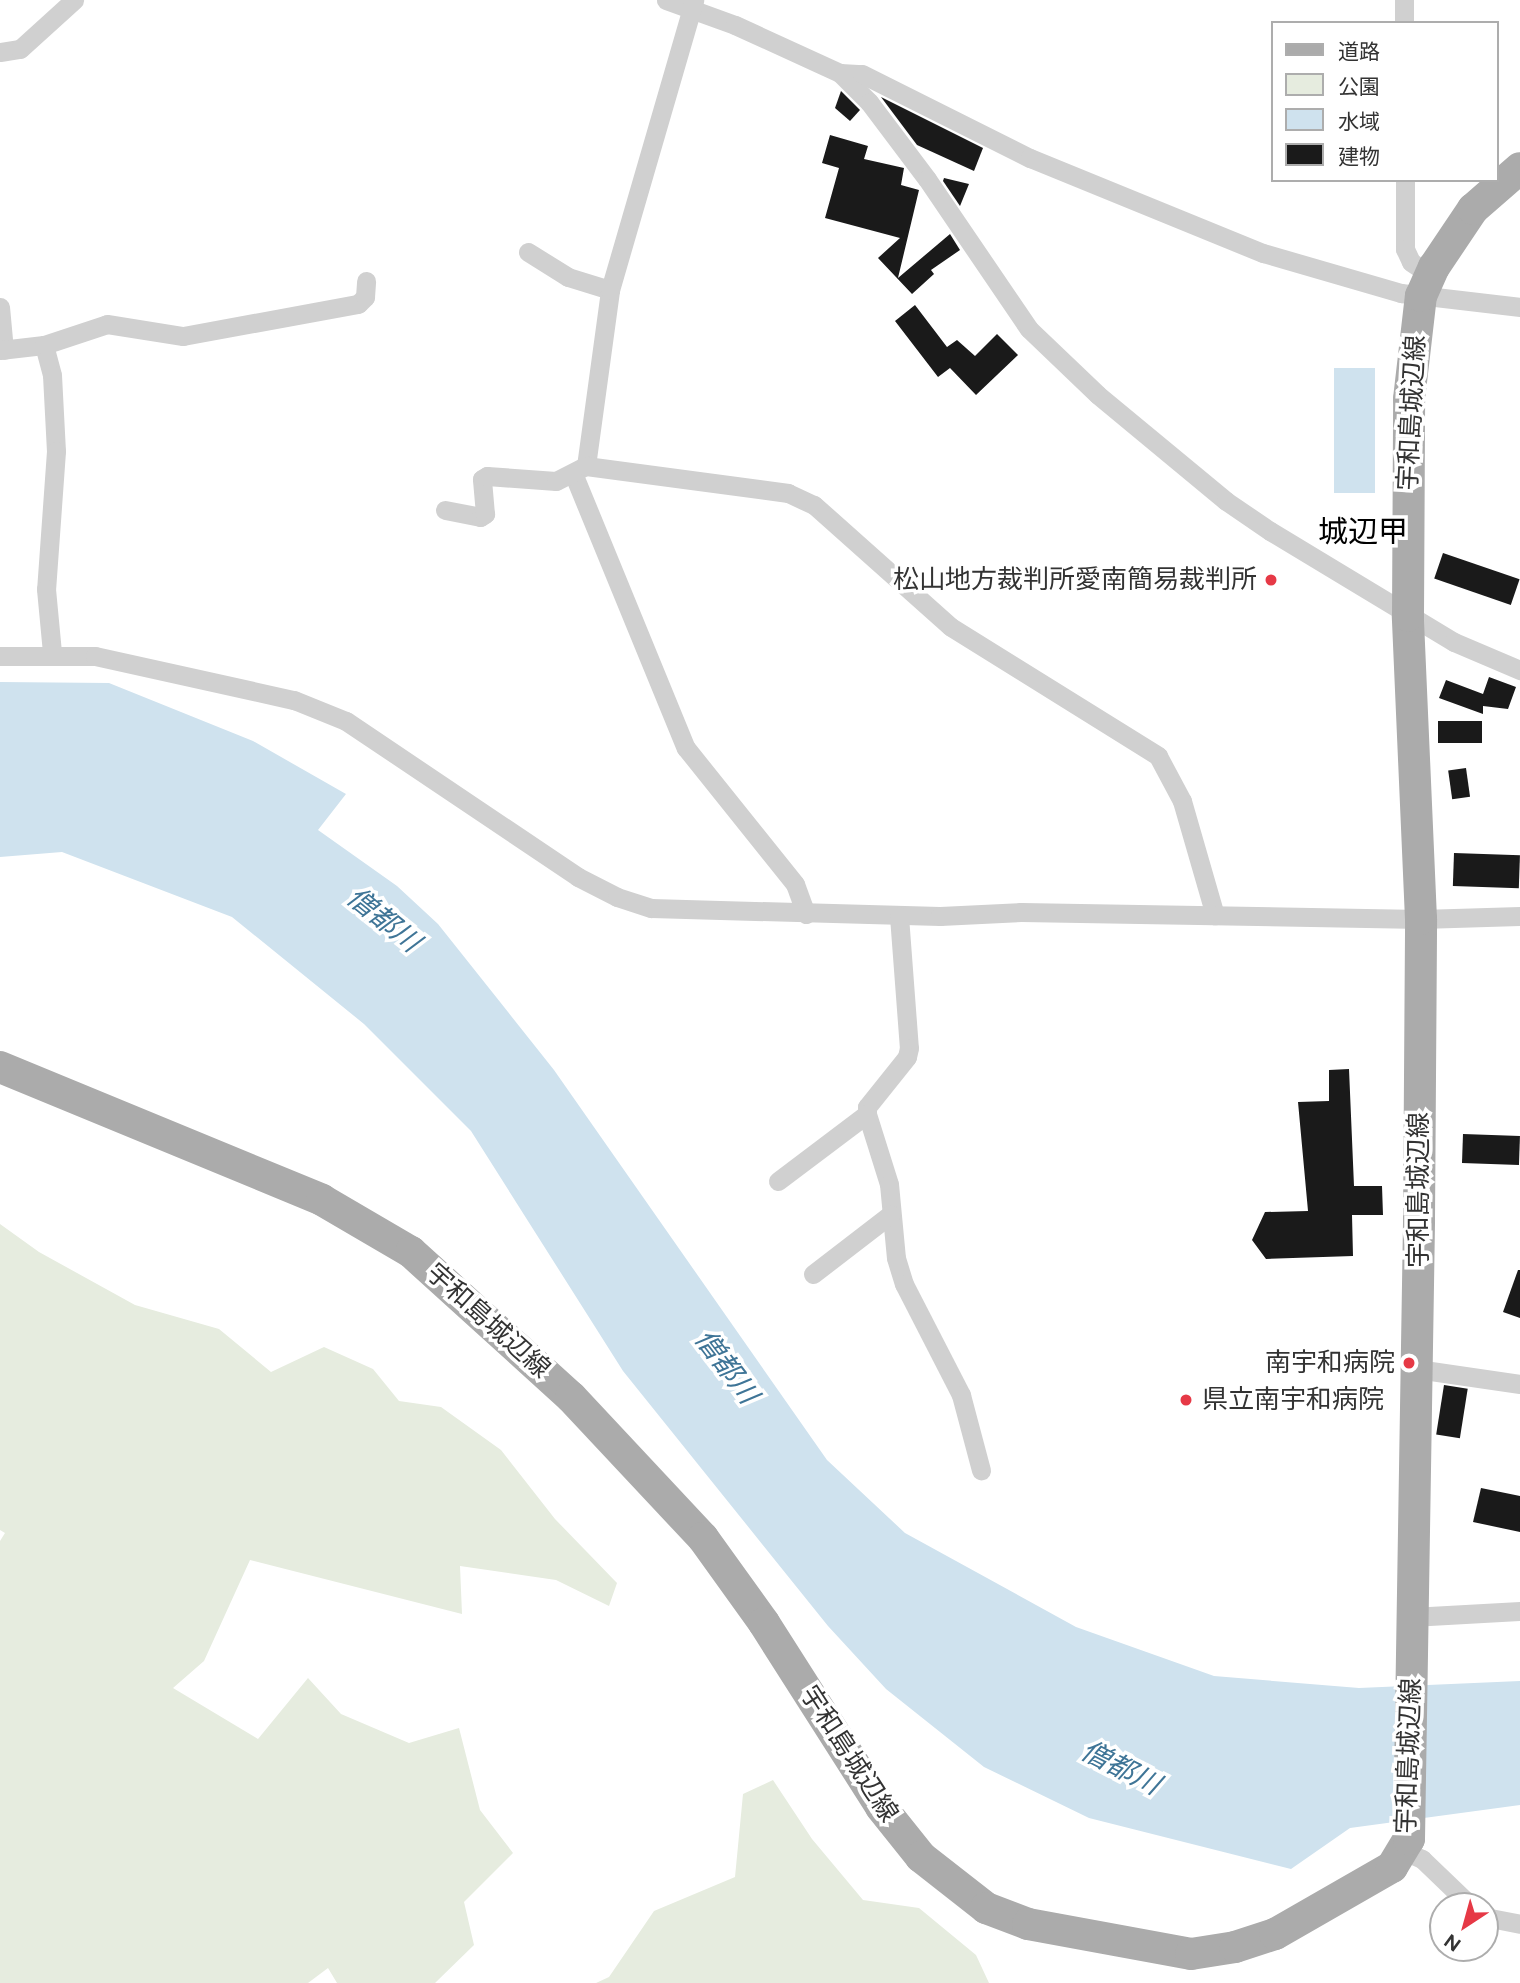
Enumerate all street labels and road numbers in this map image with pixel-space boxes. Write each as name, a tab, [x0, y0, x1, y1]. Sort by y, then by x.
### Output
street label: 宇和島城辺線	[1392, 334, 1432, 492]
street label: 宇和島城辺線	[1403, 1112, 1435, 1268]
street label: 宇和島城辺線	[420, 1257, 556, 1385]
street label: 宇和島城辺線	[1391, 1678, 1427, 1834]
street label: 宇和島城辺線	[793, 1680, 905, 1828]

